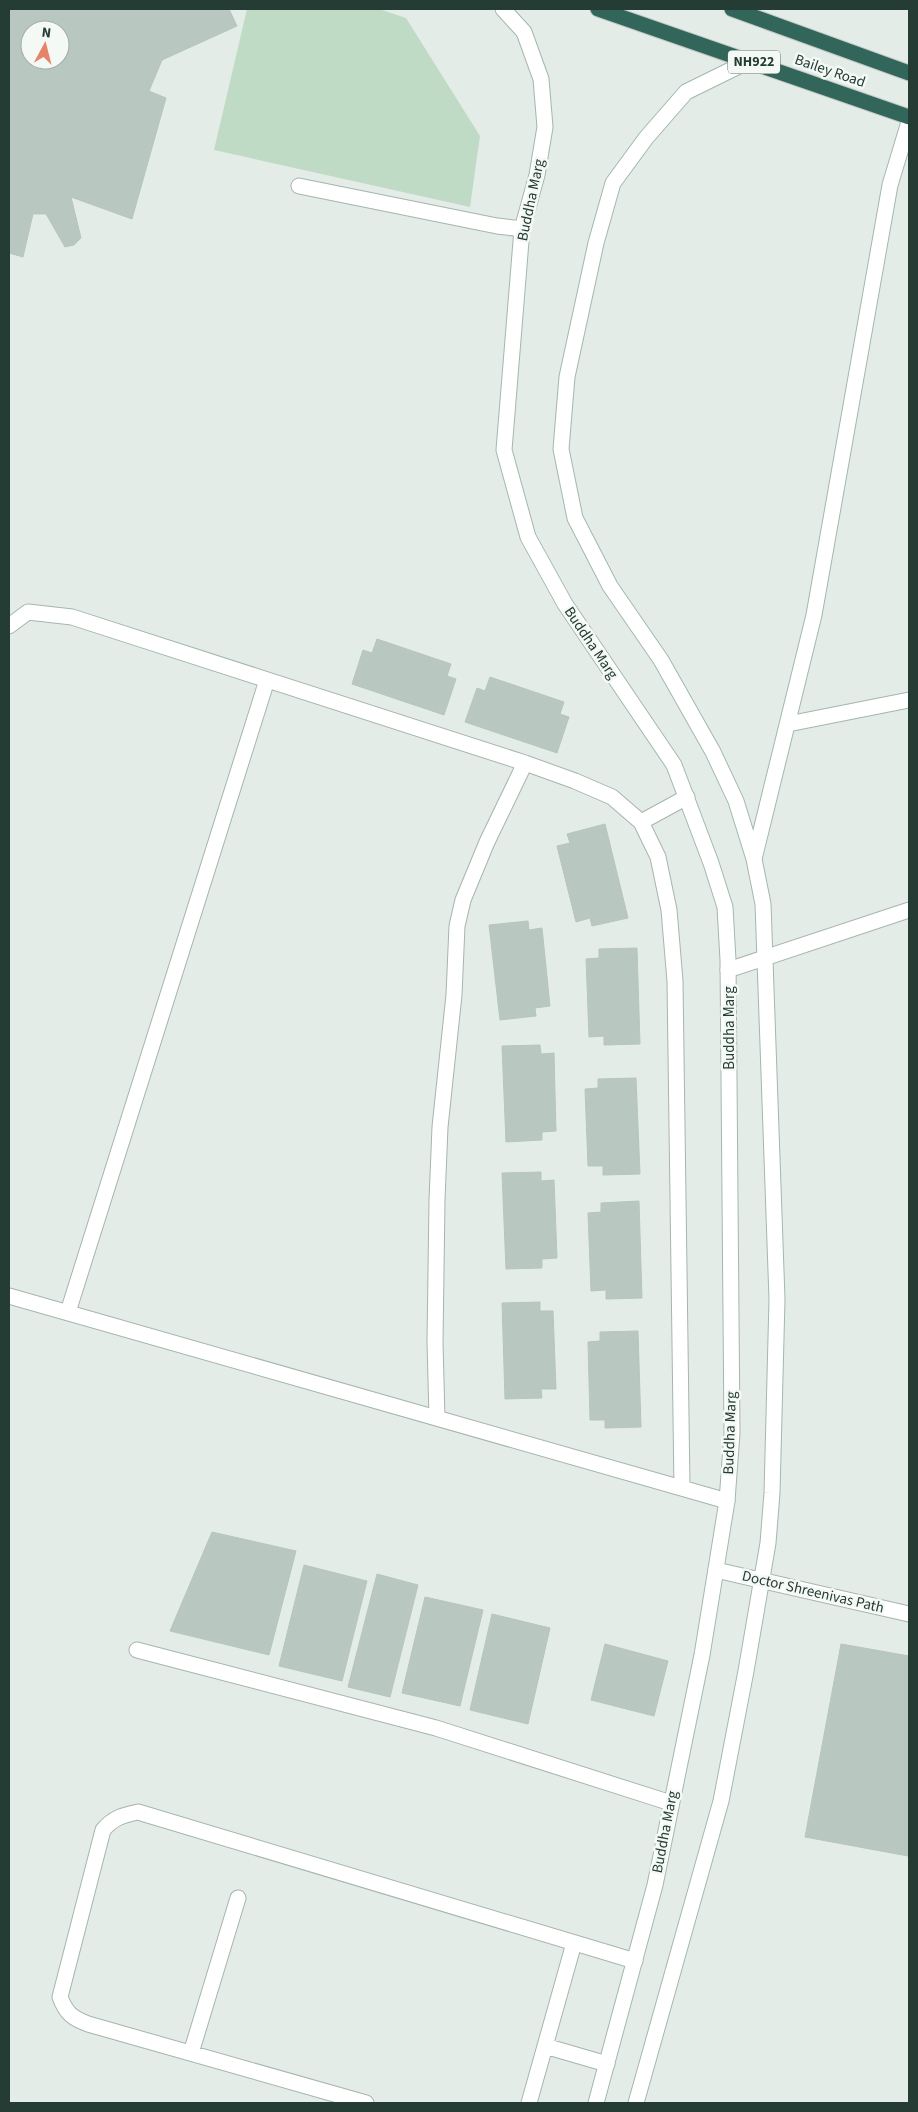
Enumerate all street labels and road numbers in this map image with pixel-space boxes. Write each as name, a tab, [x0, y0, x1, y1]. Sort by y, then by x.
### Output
street label: Bailey Road	[792, 49, 868, 93]
road number: NH922	[728, 51, 780, 74]
street label: Buddha Marg	[512, 157, 550, 243]
street label: Buddha Marg	[559, 603, 623, 684]
street label: Buddha Marg	[719, 986, 740, 1070]
street label: Buddha Marg	[718, 1391, 742, 1475]
street label: Doctor Shreenivas Path	[740, 1565, 886, 1619]
street label: Buddha Marg	[647, 1789, 683, 1875]

